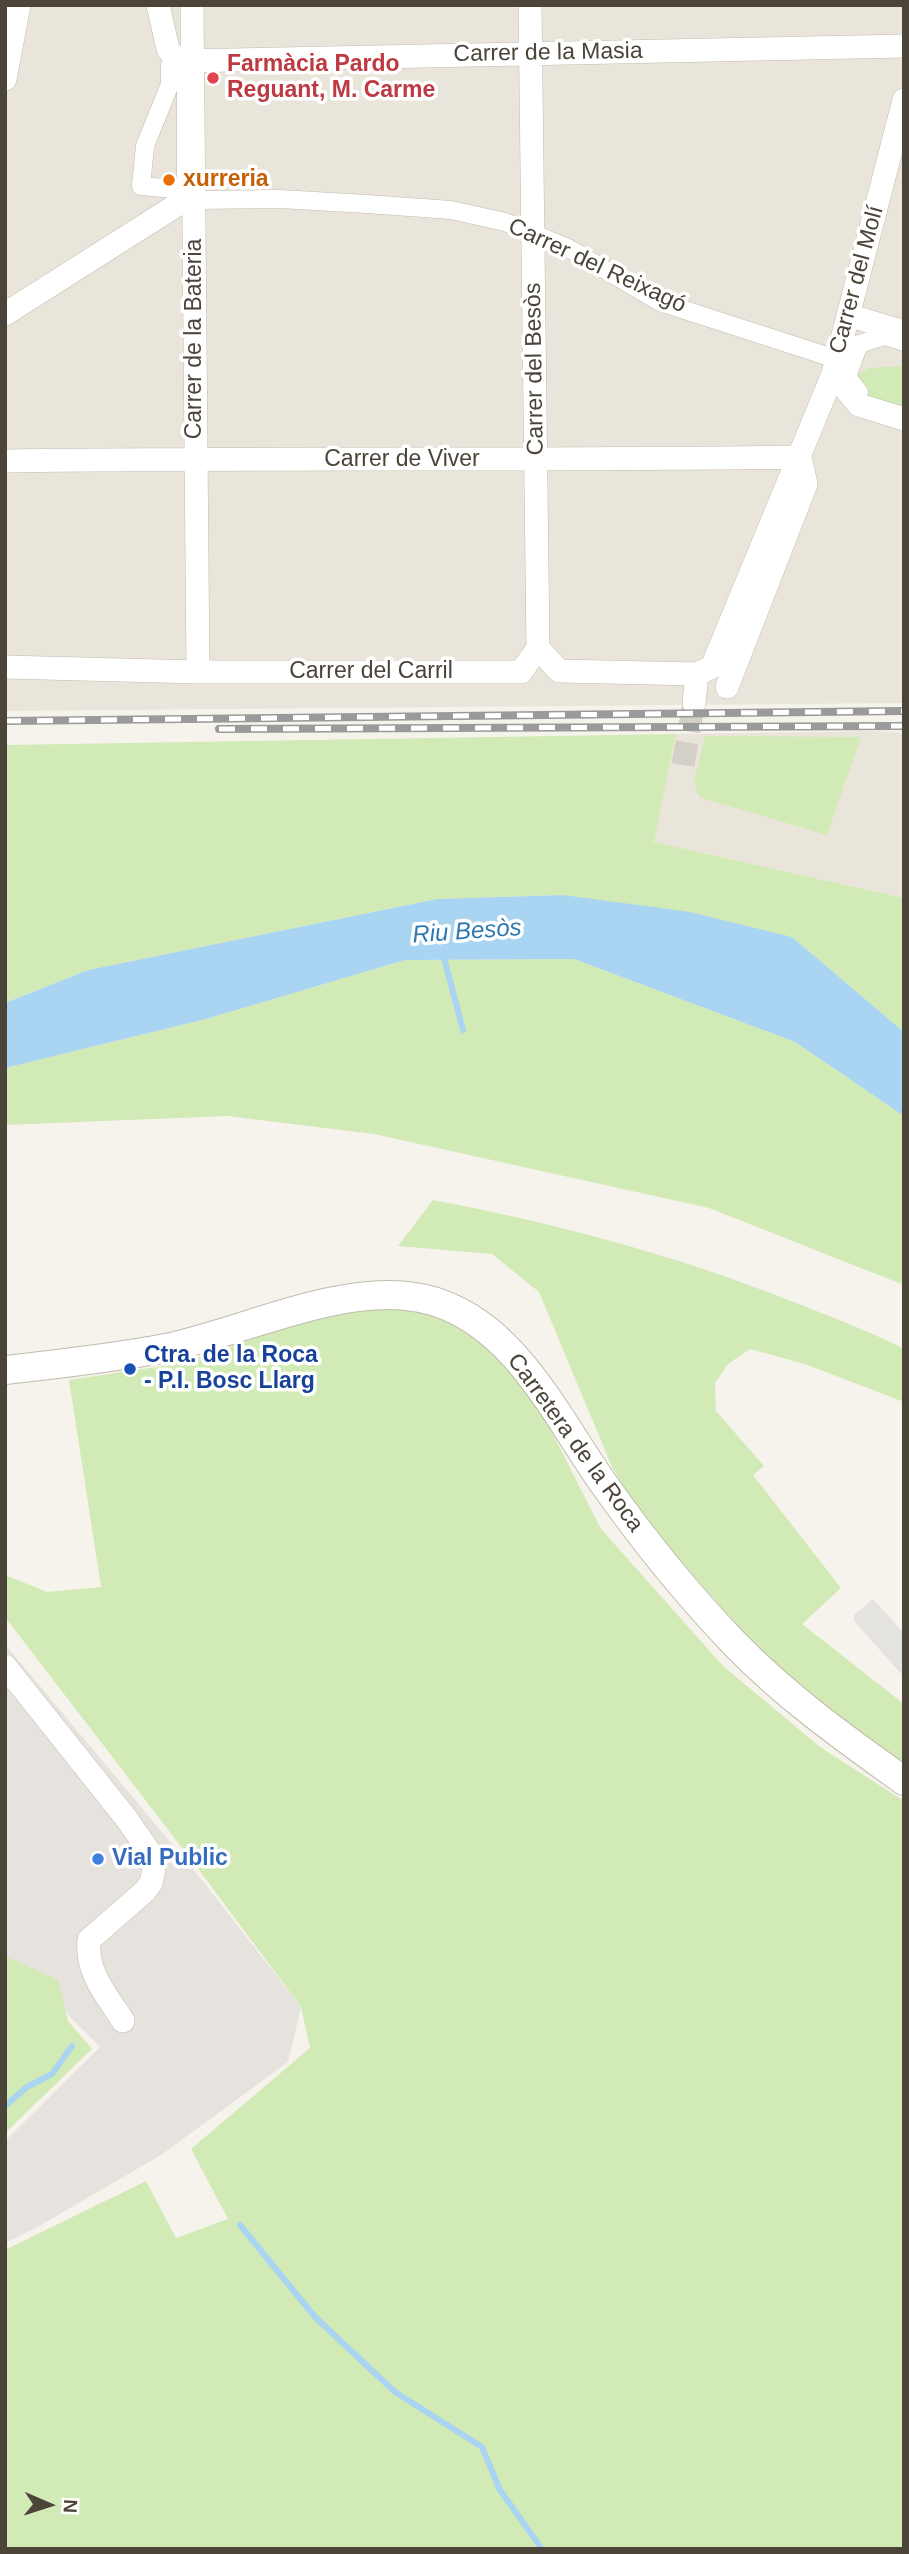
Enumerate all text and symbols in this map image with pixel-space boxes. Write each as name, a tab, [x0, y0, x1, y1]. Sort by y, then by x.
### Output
street label: Carrer de la Masia	[453, 38, 643, 68]
place label: Farmàcia Pardo Reguant, M. Carme	[227, 51, 435, 105]
marker: Farmàcia Pardo Reguant, M. Carme	[205, 70, 221, 86]
place label: xurreria	[183, 166, 269, 194]
marker: xurreria	[161, 172, 177, 188]
street label: Carrer del Molí	[824, 203, 890, 357]
street label: Carrer del Reixagó	[504, 213, 690, 319]
street label: Carrer de la Bateria	[181, 239, 209, 439]
street label: Carrer del Besòs	[520, 282, 550, 456]
street label: Carrer de Viver	[324, 446, 480, 474]
street label: Carrer del Carril	[289, 658, 453, 686]
water label: Riu Besòs	[411, 914, 523, 950]
place label: Ctra. de la Roca - P.I. Bosc Llarg	[144, 1342, 318, 1396]
street label: Carretera de la Roca	[501, 1349, 649, 1537]
marker: Ctra. de la Roca - P.I. Bosc Llarg	[122, 1361, 138, 1377]
place label: Vial Public	[112, 1845, 228, 1873]
marker: Vial Public	[90, 1851, 106, 1867]
north arrow	[14, 2470, 84, 2540]
text: N	[60, 2499, 81, 2514]

